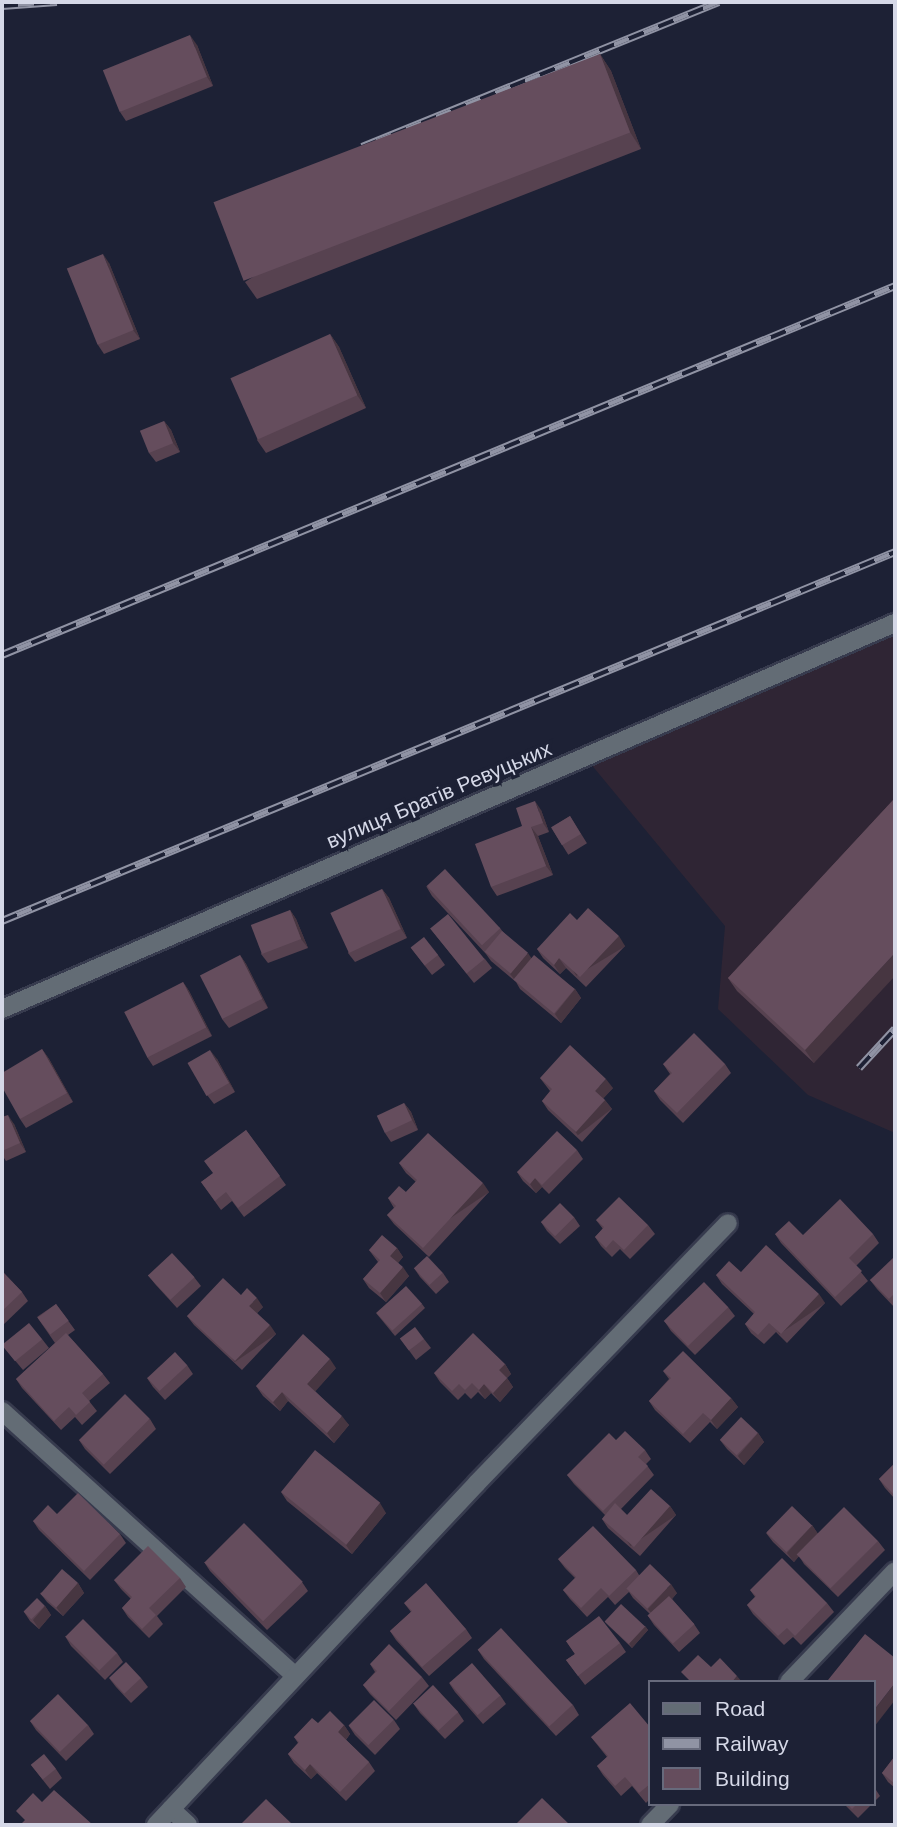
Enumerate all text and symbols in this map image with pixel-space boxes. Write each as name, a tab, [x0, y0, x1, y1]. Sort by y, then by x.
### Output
street label: вулиця Братів Ревуцьких	[323, 736, 555, 854]
legend	[648, 1680, 876, 1806]
text: Road	[715, 1697, 765, 1720]
text: Railway	[715, 1732, 789, 1755]
text: Building	[715, 1767, 790, 1790]

